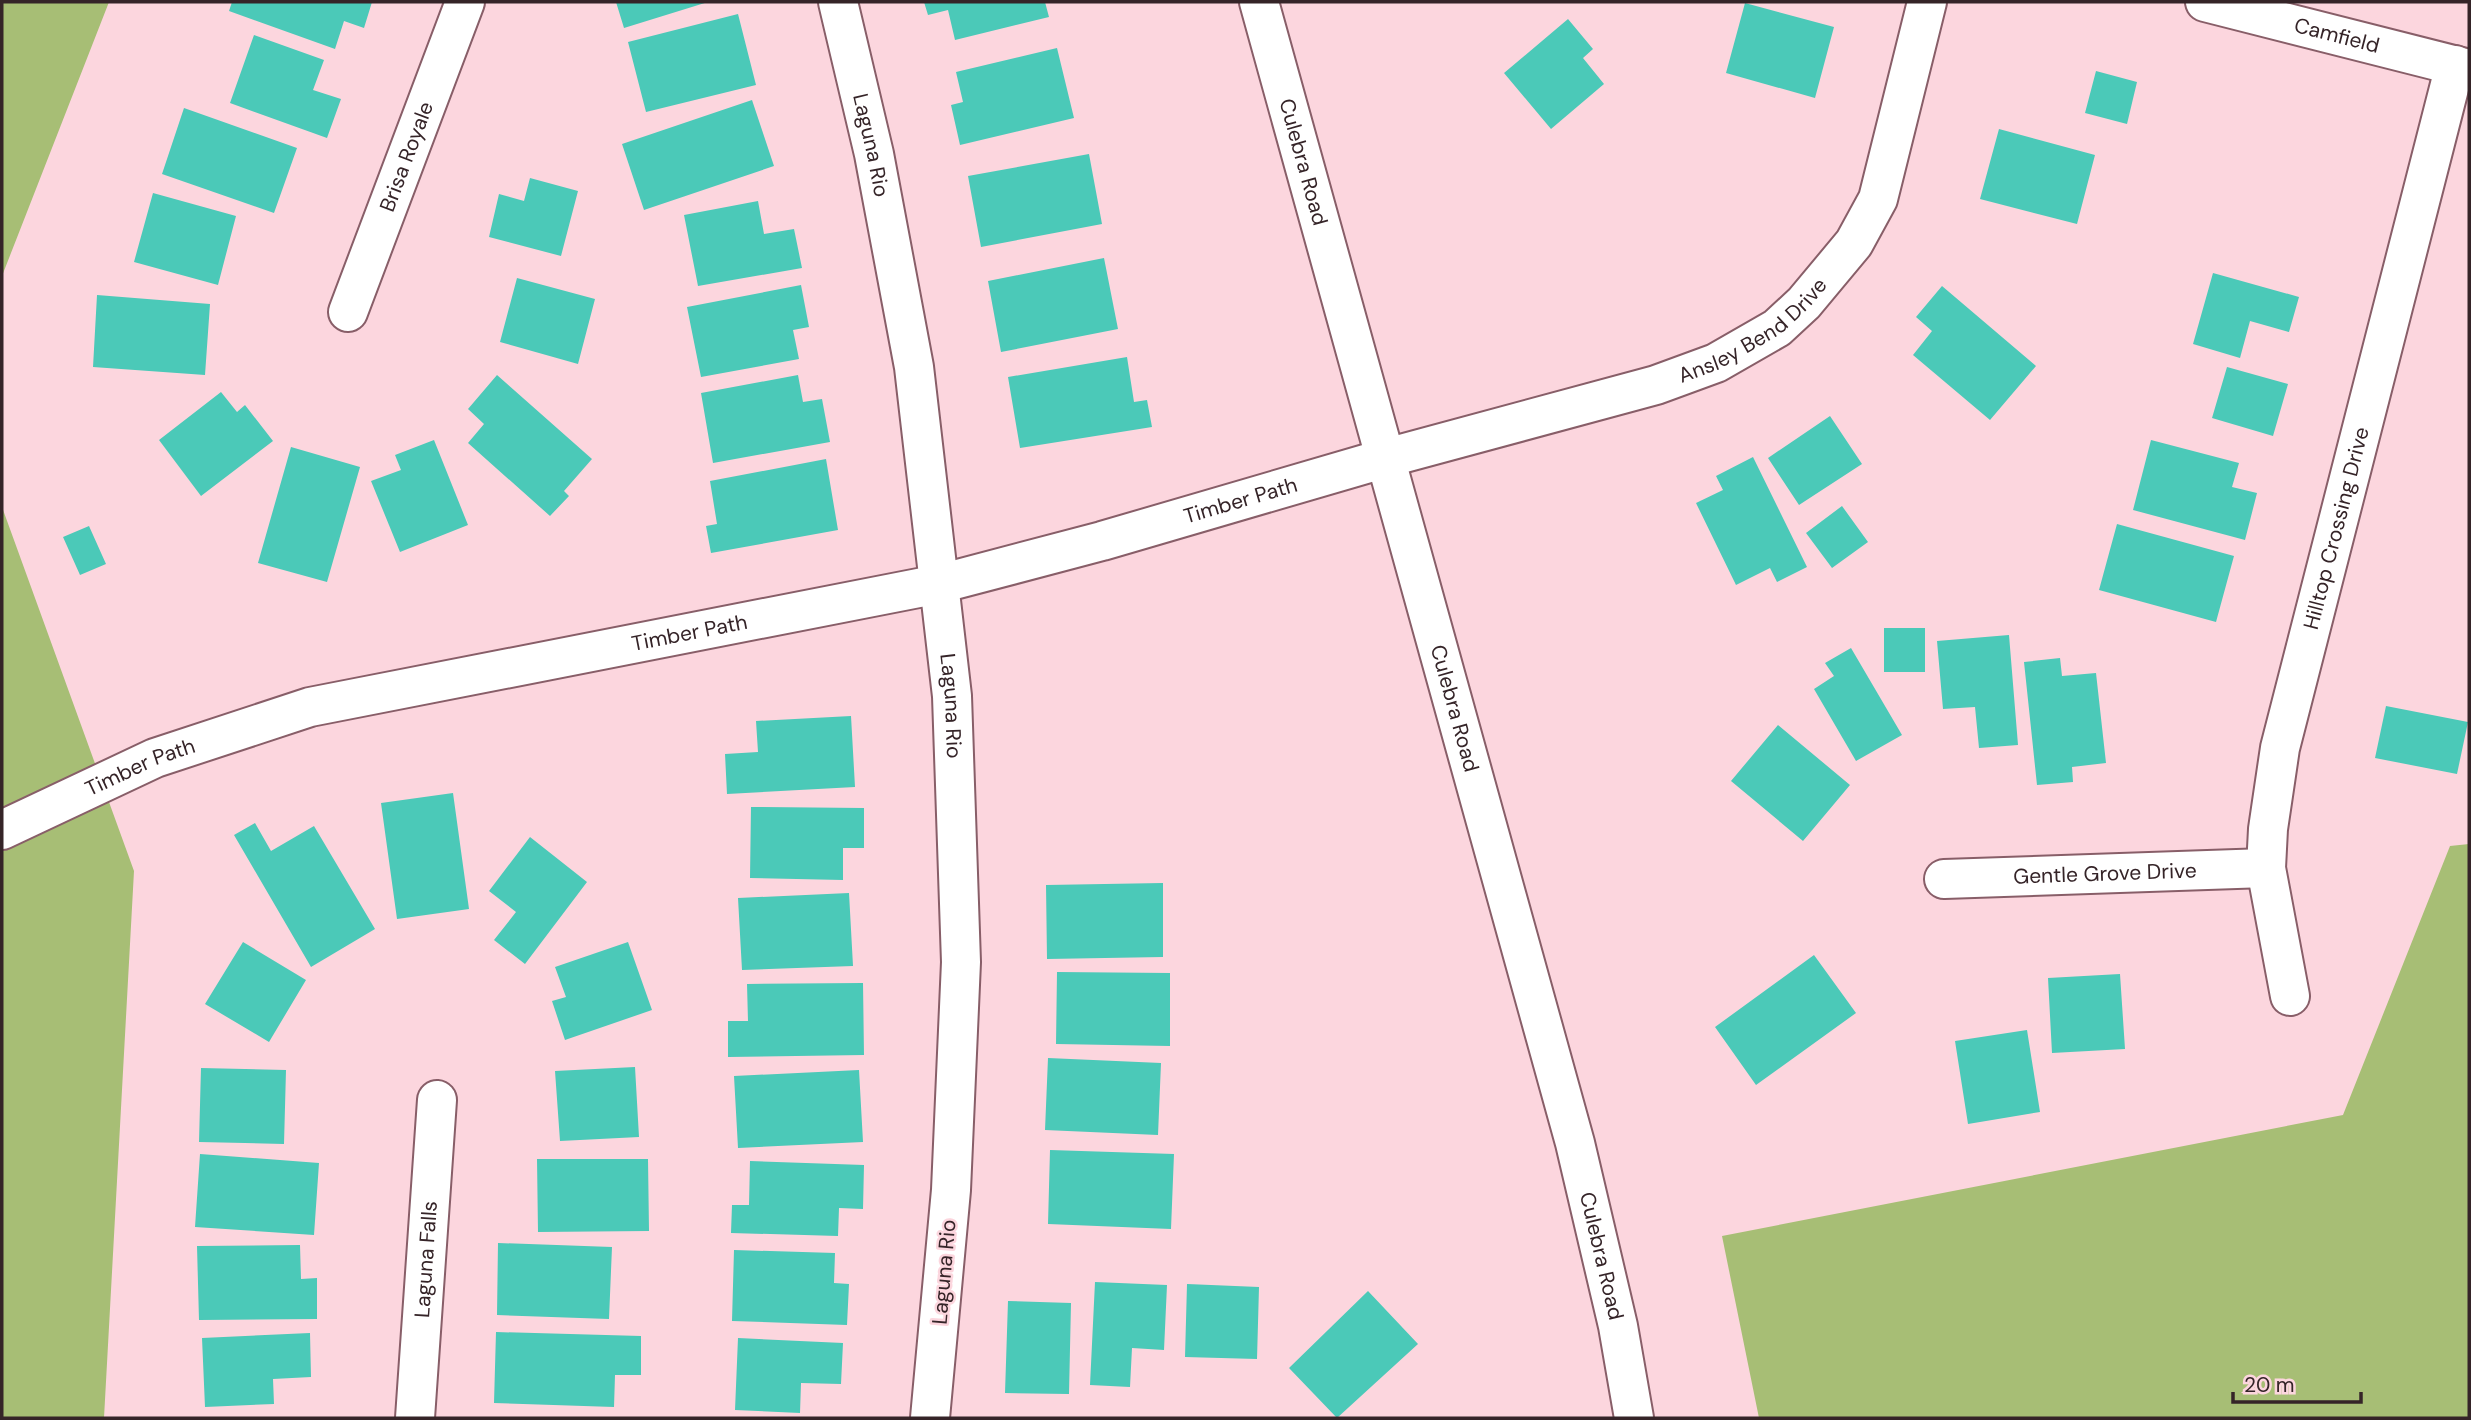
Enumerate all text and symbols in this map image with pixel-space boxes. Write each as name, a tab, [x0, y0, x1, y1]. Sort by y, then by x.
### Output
street label: Camfield	[2291, 11, 2382, 60]
street label: Laguna Rio	[846, 91, 896, 199]
street label: Culebra Road	[1272, 95, 1334, 229]
street label: Brisa Royale	[373, 98, 440, 216]
street label: Ansley Bend Drive	[1674, 272, 1833, 390]
street label: Hilltop Crossing Drive	[2297, 424, 2376, 633]
street label: Timber Path	[1180, 471, 1301, 530]
street label: Timber Path	[629, 608, 750, 658]
street label: Culebra Road	[1424, 642, 1486, 775]
street label: Laguna Rio	[933, 652, 968, 759]
street label: Timber Path	[81, 732, 199, 803]
street label: Gentle Grove Drive	[2013, 856, 2197, 891]
street label: Culebra Road	[1573, 1189, 1630, 1323]
street label: Laguna Falls	[408, 1200, 444, 1319]
street label: Laguna Rio	[925, 1218, 963, 1326]
scale bar	[2233, 1360, 2361, 1404]
text: 20 m	[2244, 1371, 2295, 1399]

